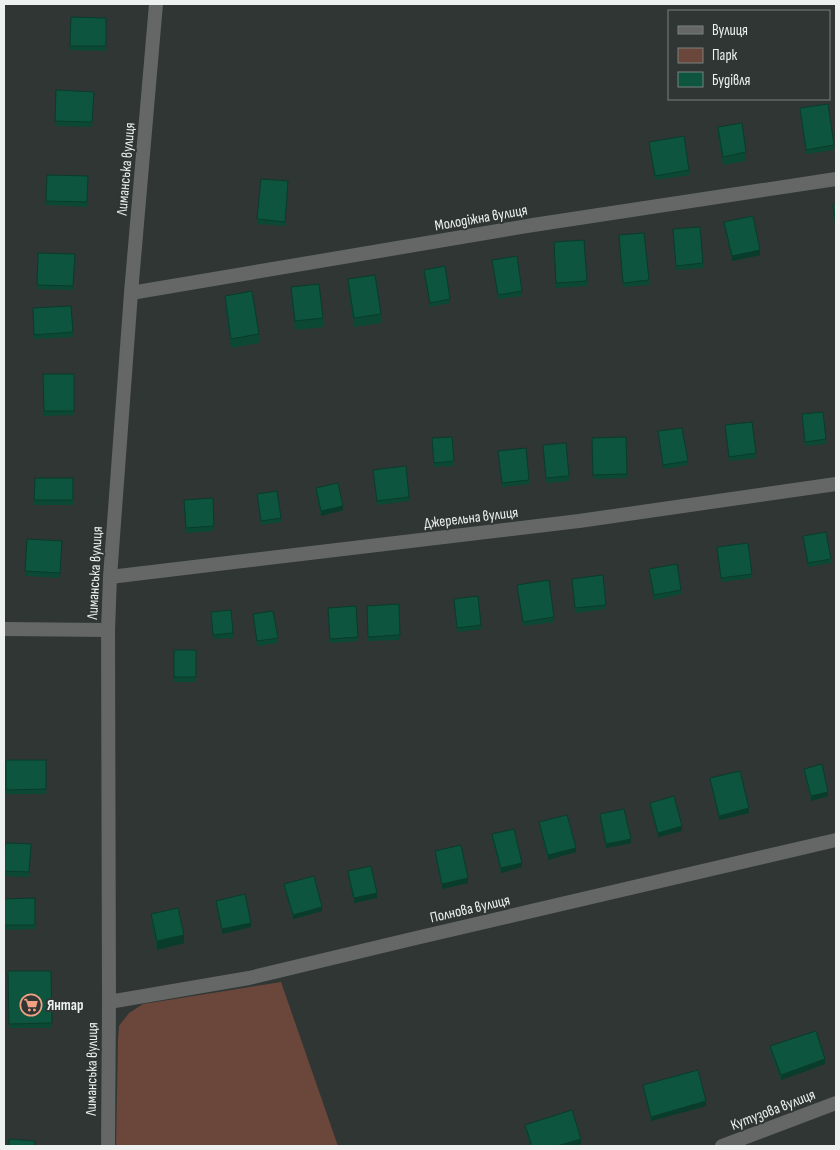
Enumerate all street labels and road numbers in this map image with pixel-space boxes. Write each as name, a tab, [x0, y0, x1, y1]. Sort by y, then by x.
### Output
street label: Лиманська вулиця	[112, 122, 140, 217]
street label: Молодіжна вулиця	[433, 200, 529, 235]
street label: Джерельна вулиця	[423, 503, 519, 533]
street label: Лиманська вулиця	[83, 526, 107, 621]
street label: Полнова вулиця	[428, 891, 512, 927]
street label: Лиманська вулиця	[82, 1022, 102, 1117]
street label: Кутузова вулиця	[728, 1085, 818, 1135]

